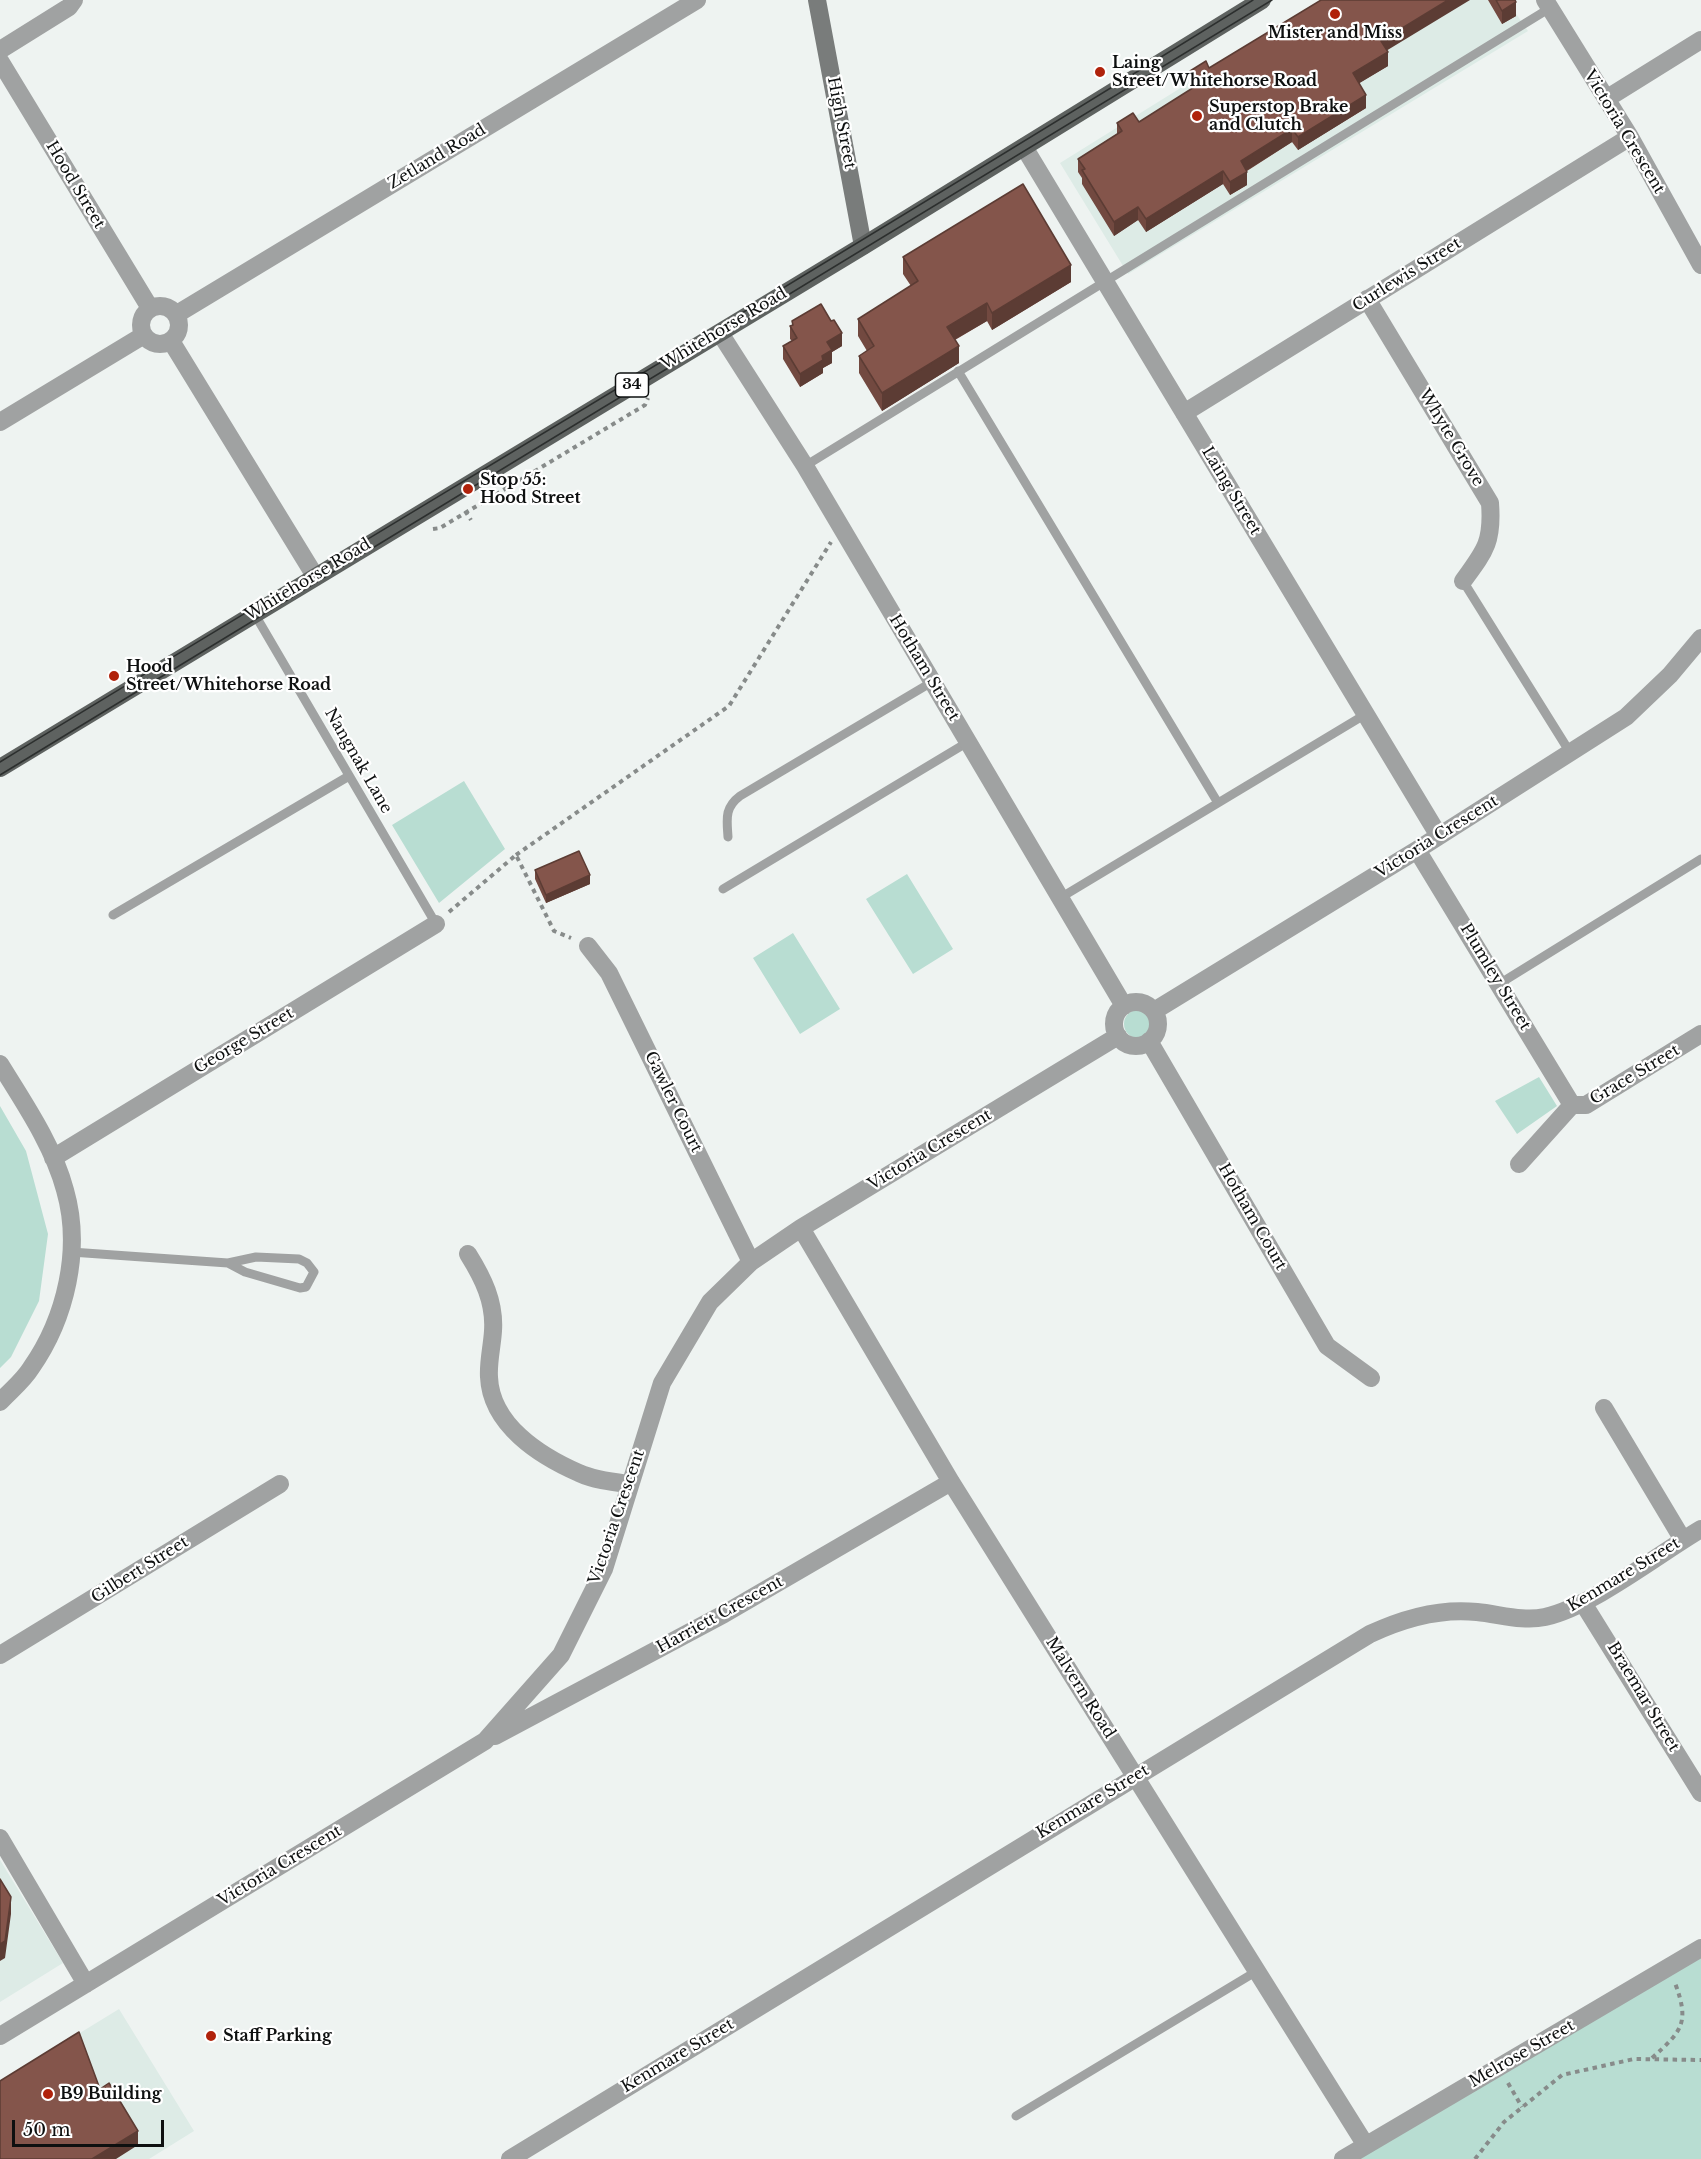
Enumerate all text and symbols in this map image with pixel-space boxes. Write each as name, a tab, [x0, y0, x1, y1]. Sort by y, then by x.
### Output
marker: Mister and Miss	[1328, 7, 1342, 21]
place label: Mister and Miss	[1268, 23, 1402, 43]
place label: Laing Street/Whitehorse Road	[1112, 53, 1317, 91]
marker: Laing Street/Whitehorse Road	[1093, 65, 1107, 79]
street label: Victoria Crescent	[1579, 67, 1669, 197]
street label: High Street	[823, 75, 859, 171]
place label: Superstop Brake and Clutch	[1209, 97, 1348, 135]
marker: Superstop Brake and Clutch	[1190, 109, 1204, 123]
street label: Zetland Road	[385, 120, 489, 194]
street label: Hood Street	[41, 138, 109, 232]
street label: Curlewis Street	[1349, 234, 1465, 316]
street label: Whitehorse Road	[658, 284, 790, 374]
road number: 34	[616, 373, 648, 397]
street label: Whyte Grove	[1414, 386, 1488, 490]
street label: Laing Street	[1197, 444, 1265, 538]
place label: Stop 55: Hood Street	[480, 470, 581, 508]
marker: Stop 55: Hood Street	[461, 482, 475, 496]
street label: Whitehorse Road	[242, 535, 374, 625]
street label: Hotham Street	[885, 611, 963, 725]
place label: Hood Street/Whitehorse Road	[126, 657, 331, 695]
marker: Hood Street/Whitehorse Road	[107, 669, 121, 683]
street label: Nangnak Lane	[320, 705, 396, 817]
street label: Victoria Crescent	[1372, 791, 1502, 883]
street label: Plumley Street	[1456, 920, 1534, 1034]
street label: George Street	[191, 1004, 297, 1078]
street label: Grace Street	[1587, 1041, 1683, 1109]
street label: Gawler Court	[640, 1048, 706, 1156]
street label: Victoria Crescent	[865, 1105, 995, 1195]
street label: Hotham Court	[1214, 1160, 1290, 1274]
street label: Victoria Crescent	[585, 1447, 649, 1587]
street label: Gilbert Street	[88, 1533, 192, 1607]
street label: Kenmare Street	[1564, 1534, 1684, 1616]
street label: Harriett Crescent	[653, 1572, 787, 1658]
street label: Malvern Road	[1041, 1634, 1119, 1742]
street label: Braemar Street	[1603, 1639, 1683, 1755]
street label: Kenmare Street	[1033, 1761, 1153, 1843]
street label: Victoria Crescent	[215, 1821, 345, 1911]
street label: Kenmare Street	[618, 2015, 738, 2097]
street label: Melrose Street	[1466, 2016, 1578, 2092]
place label: Staff Parking	[223, 2026, 332, 2046]
marker: Staff Parking	[204, 2029, 218, 2043]
place label: B9 Building	[60, 2084, 162, 2104]
marker: B9 Building	[41, 2087, 55, 2101]
scale bar	[15, 2108, 166, 2146]
text: 50 m	[23, 2119, 71, 2141]

